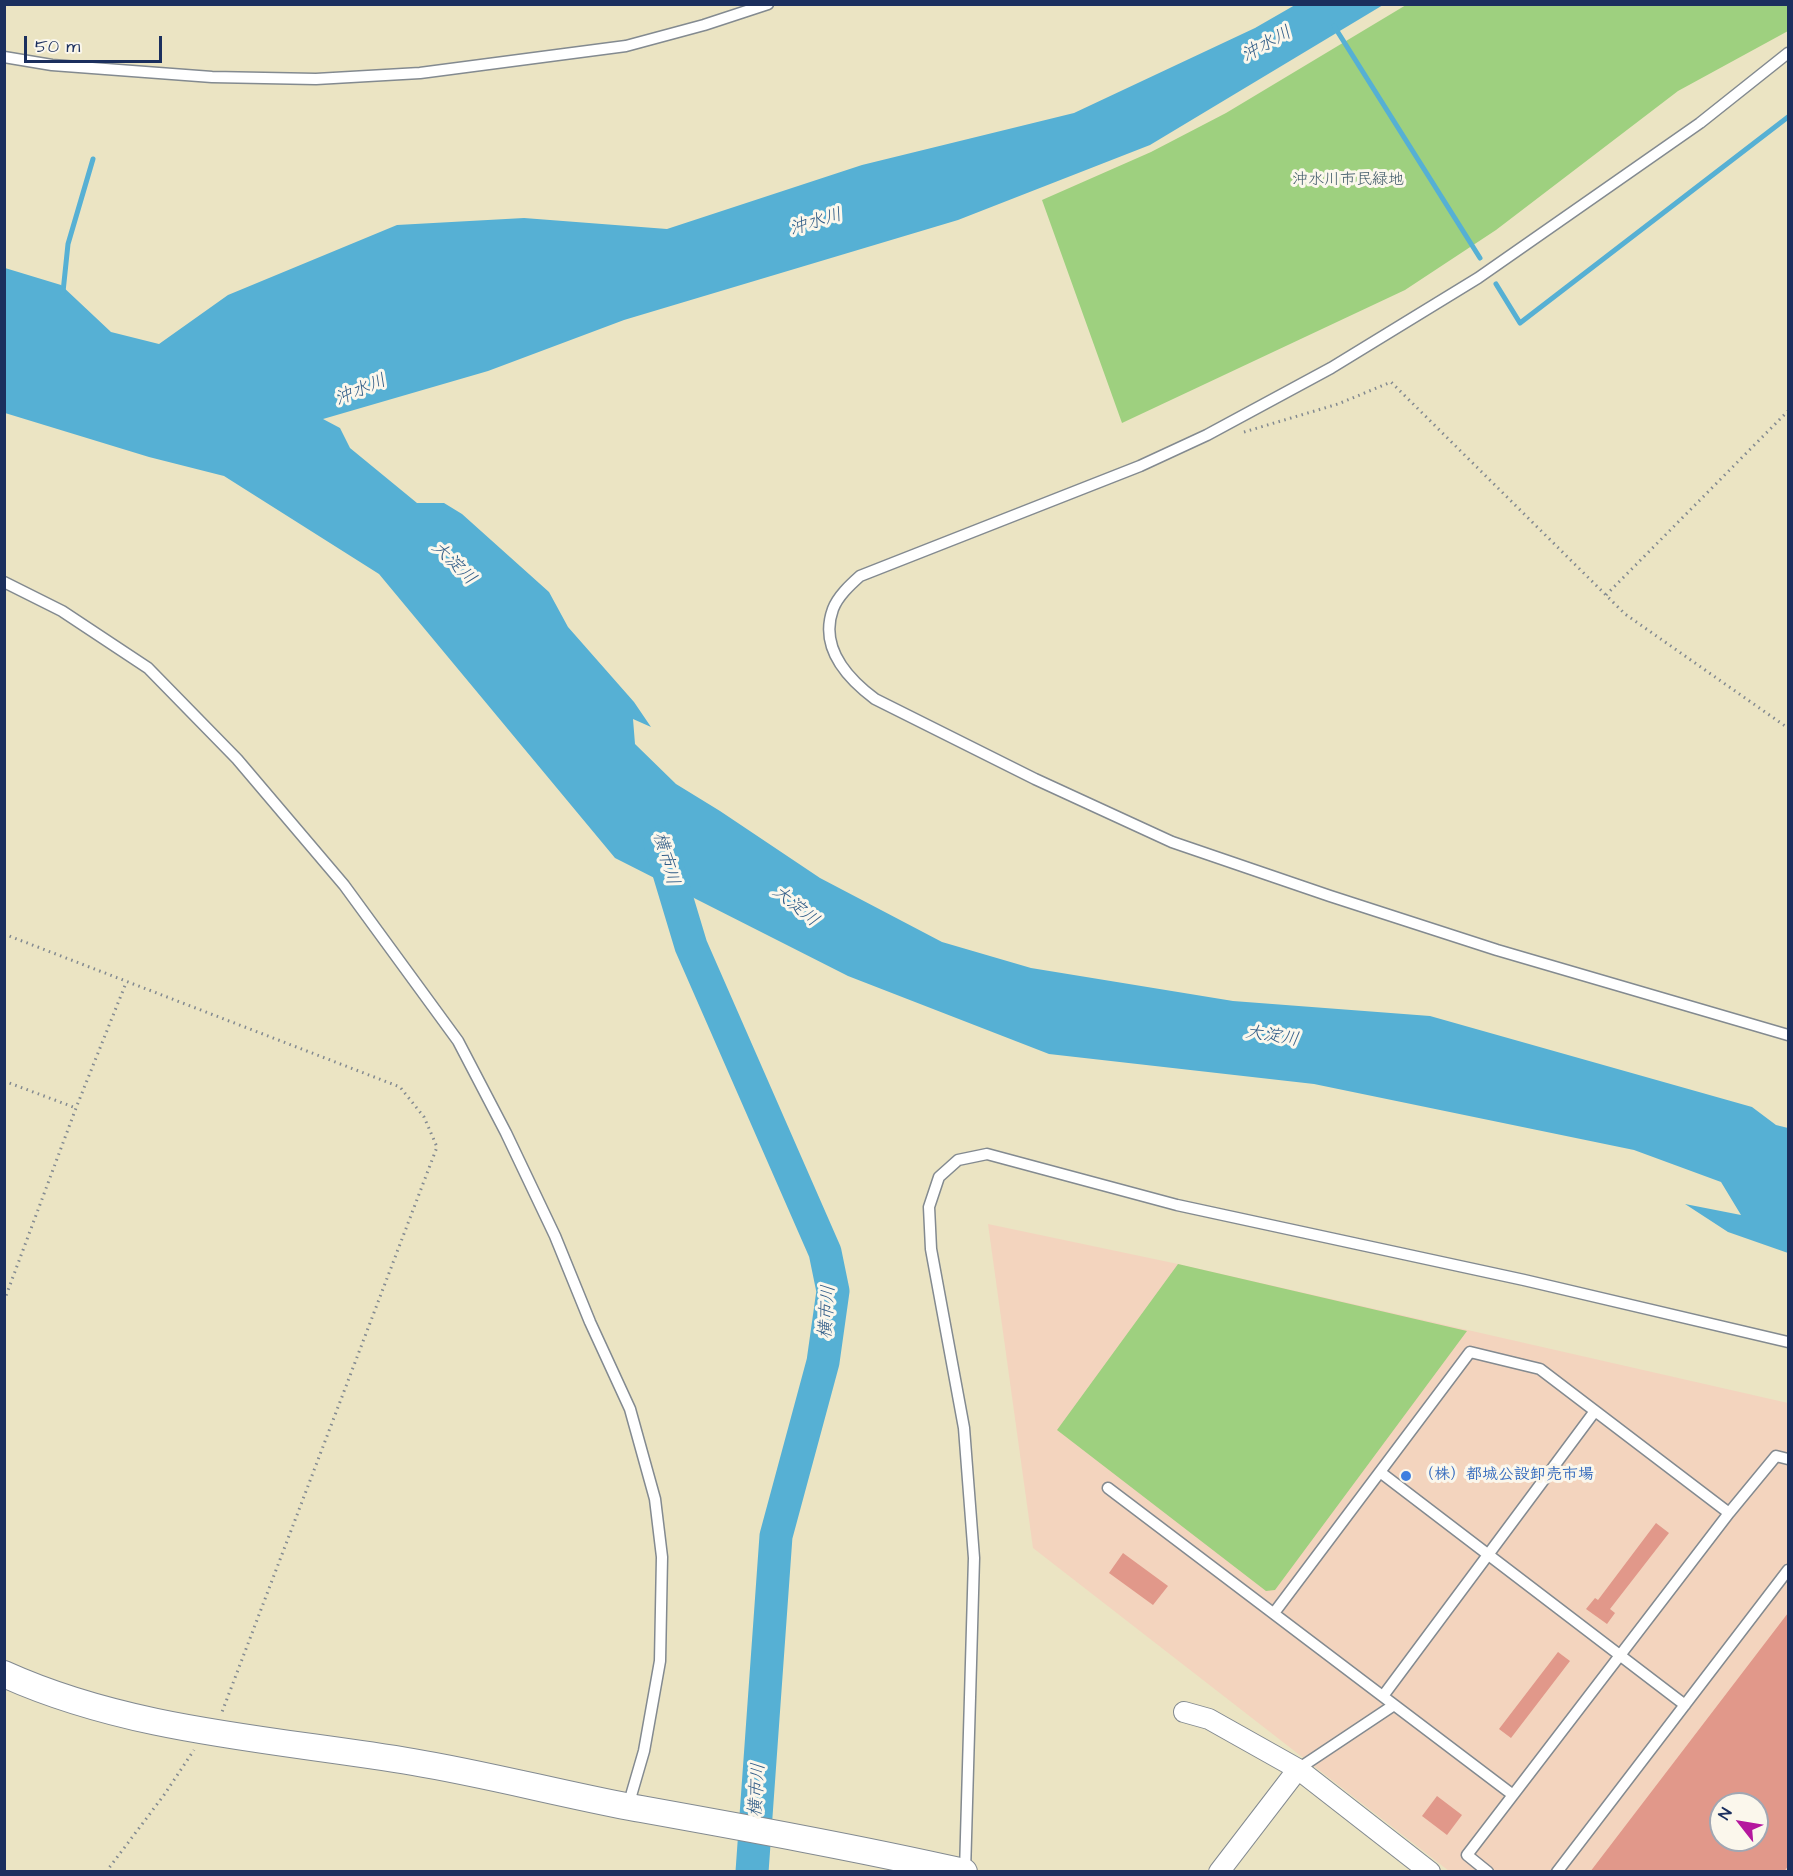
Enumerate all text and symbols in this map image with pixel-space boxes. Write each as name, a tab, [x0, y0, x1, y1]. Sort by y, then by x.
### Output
water label: 沖水川	[1238, 22, 1296, 68]
scale bar	[27, 24, 165, 62]
text: 50 m	[35, 34, 80, 59]
park label: 沖水川市民緑地	[1292, 171, 1404, 191]
water label: 沖水川	[787, 205, 845, 241]
water label: 沖水川	[332, 371, 390, 411]
water label: 大淀川	[426, 537, 480, 591]
water label: 横市川	[647, 830, 683, 888]
water label: 大淀川	[767, 882, 823, 932]
water label: 大淀川	[1244, 1022, 1300, 1052]
water label: 横市川	[815, 1284, 841, 1340]
place label: （株）都城公設卸売市場	[1418, 1466, 1594, 1486]
marker: （株）都城公設卸売市場	[1399, 1469, 1413, 1483]
water label: 横市川	[745, 1762, 771, 1818]
north arrow	[1709, 1792, 1769, 1852]
text: N	[1713, 1804, 1737, 1824]

